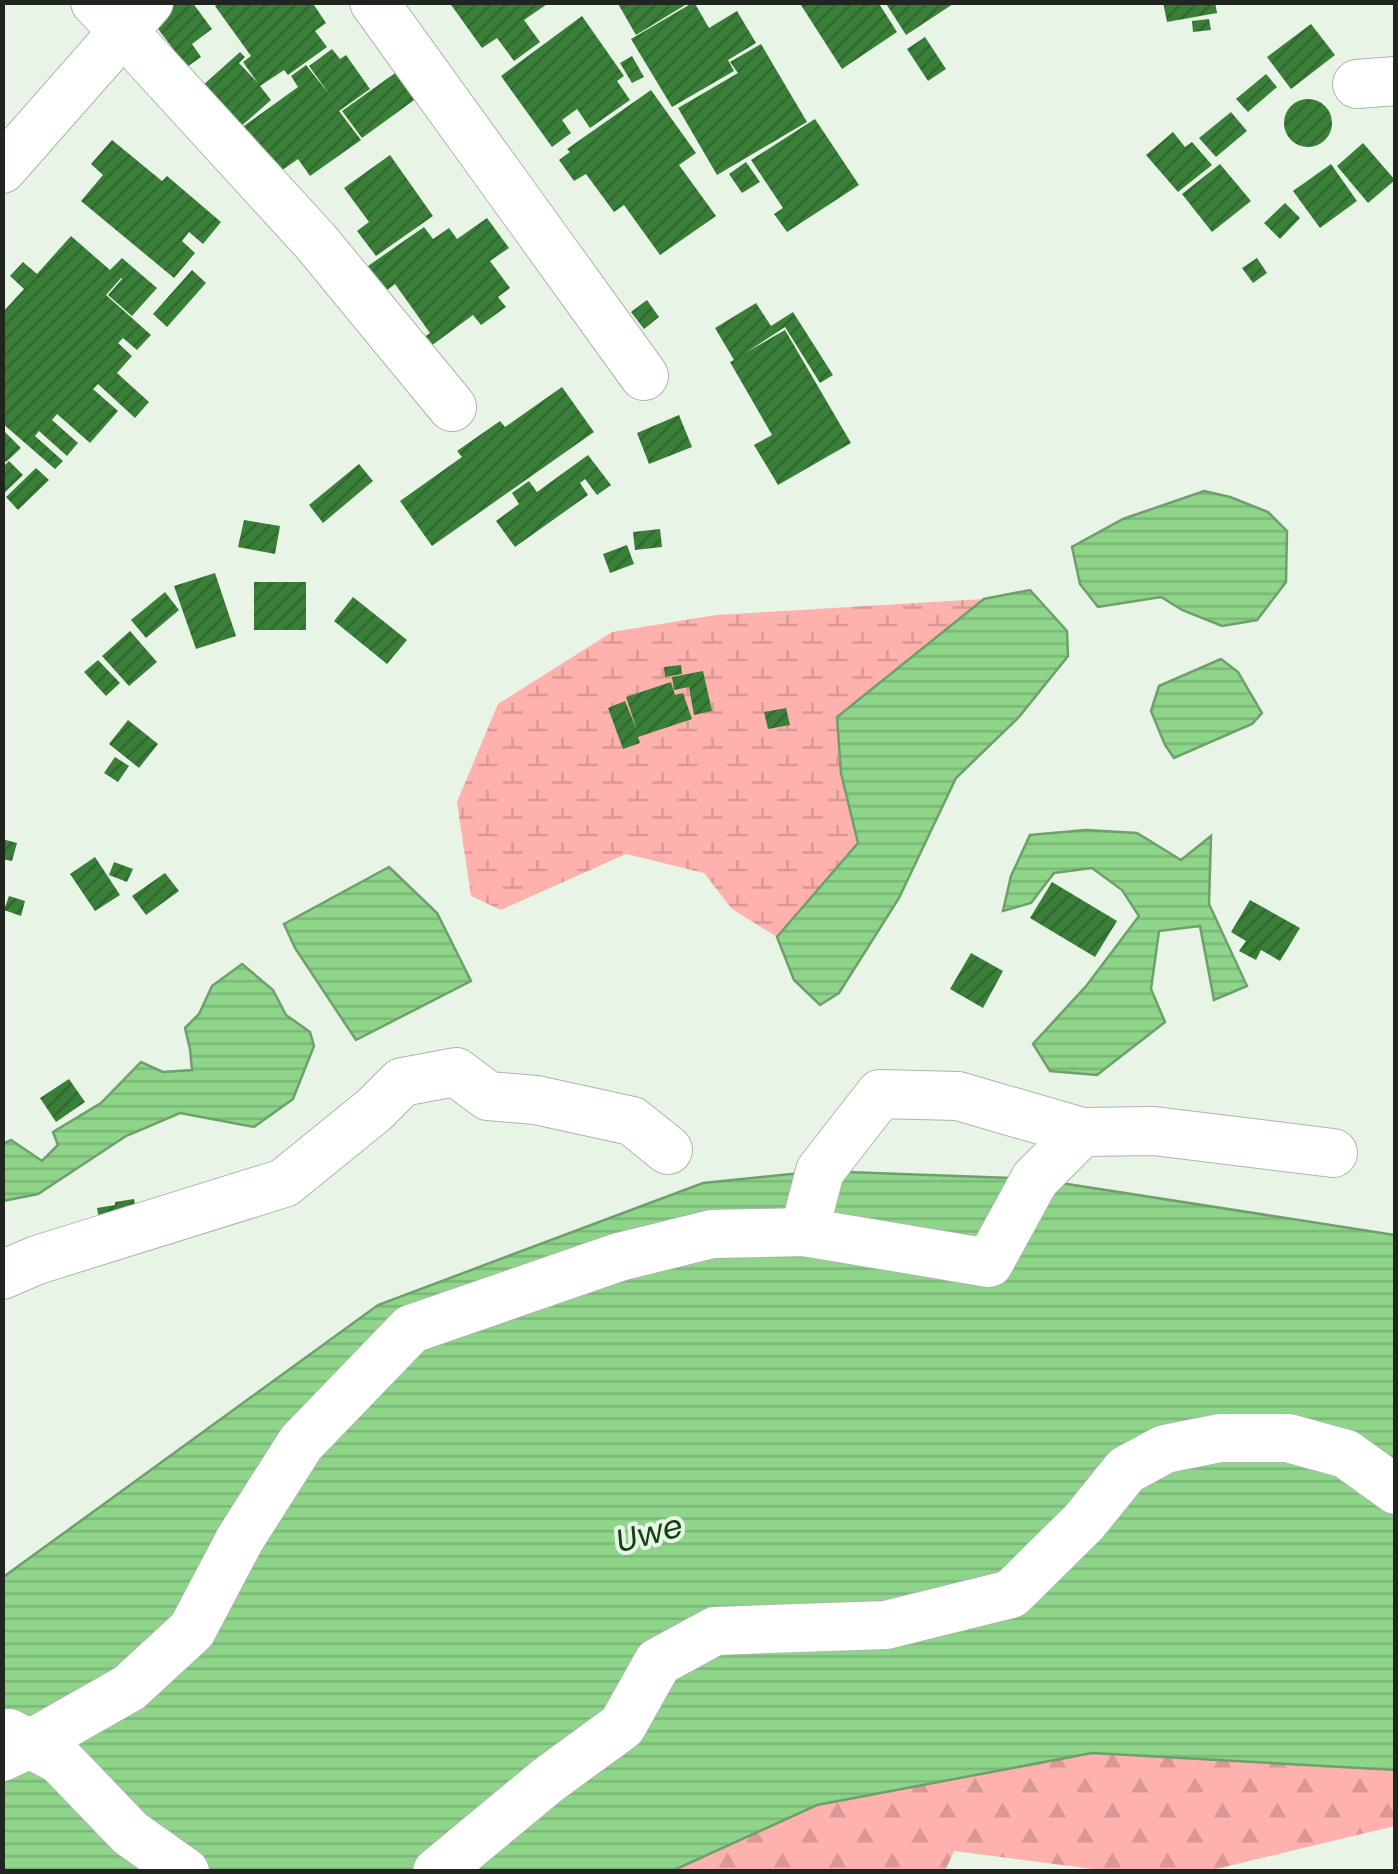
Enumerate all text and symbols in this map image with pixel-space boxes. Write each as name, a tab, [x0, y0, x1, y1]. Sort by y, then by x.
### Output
water label: Uwe	[610, 1503, 688, 1563]

